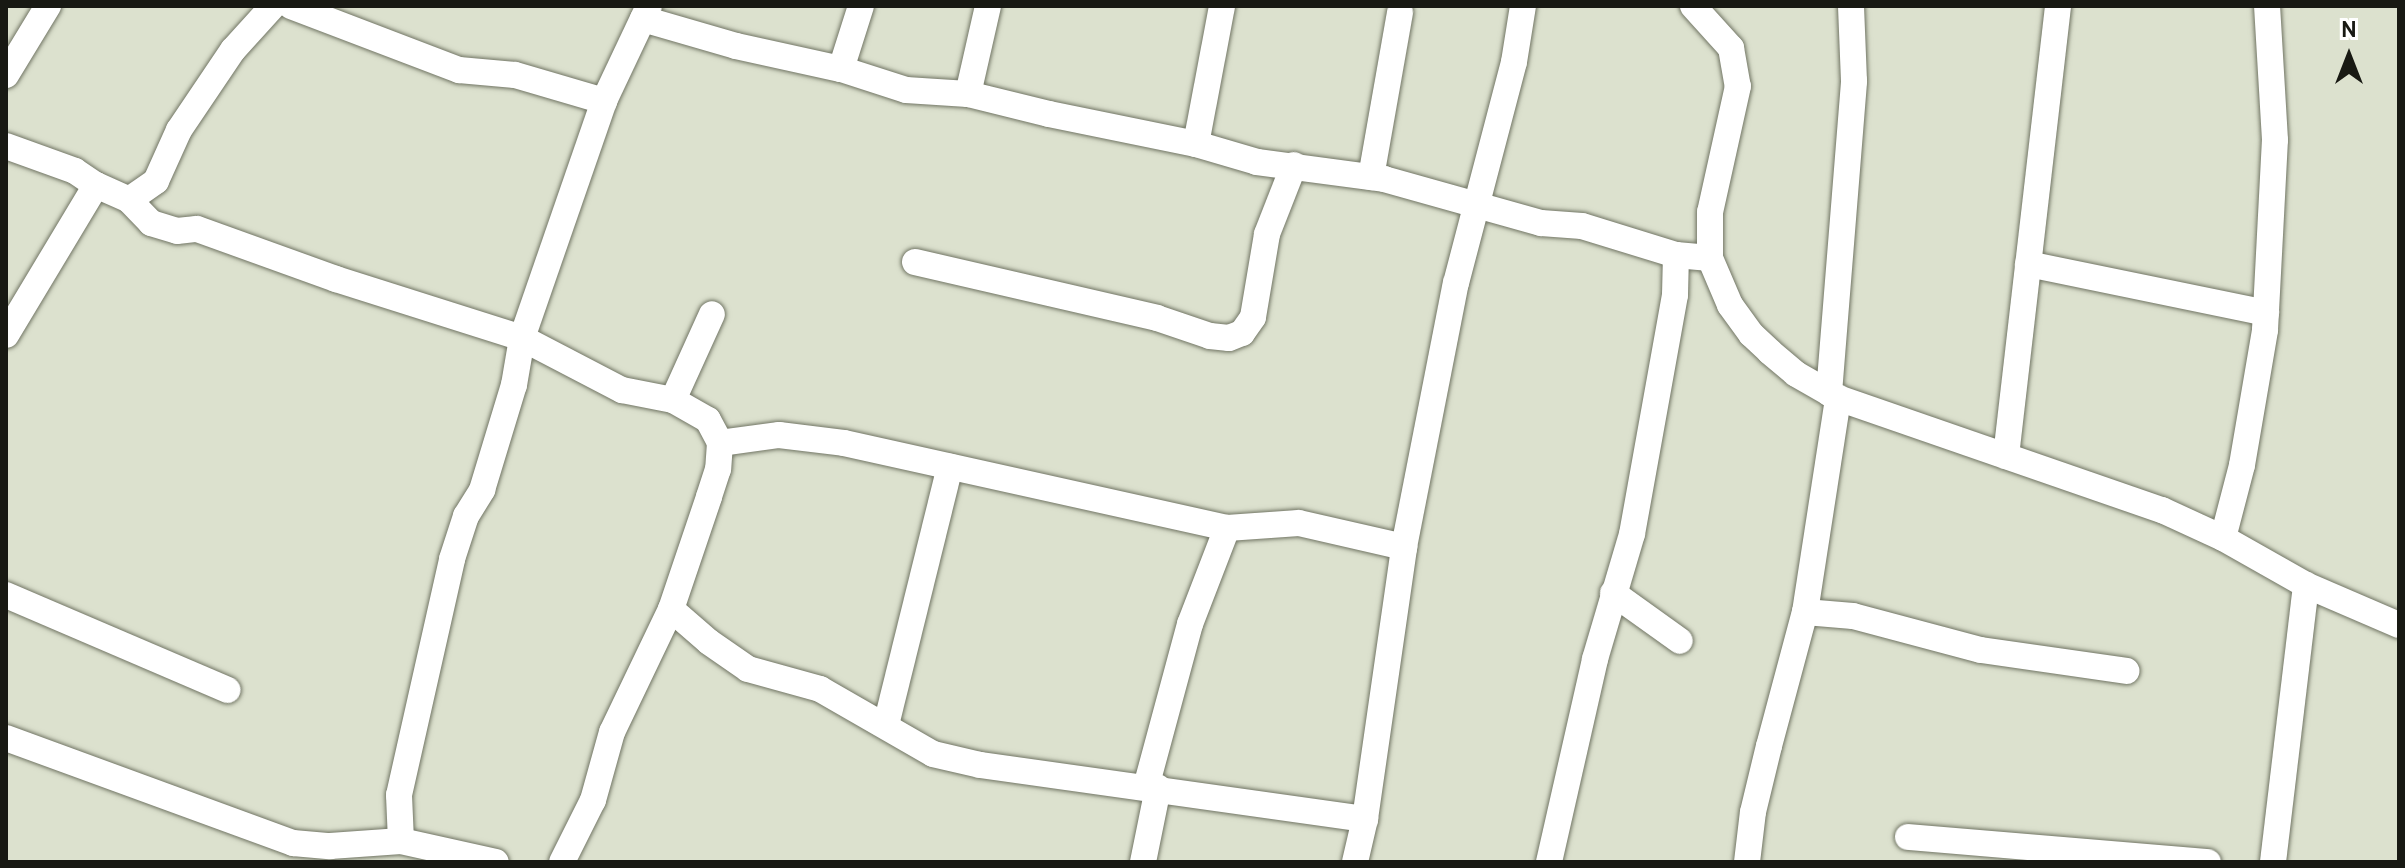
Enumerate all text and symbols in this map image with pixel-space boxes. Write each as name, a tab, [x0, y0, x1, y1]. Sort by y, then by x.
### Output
north arrow	[2309, 16, 2389, 96]
text: N	[2341, 18, 2357, 45]

